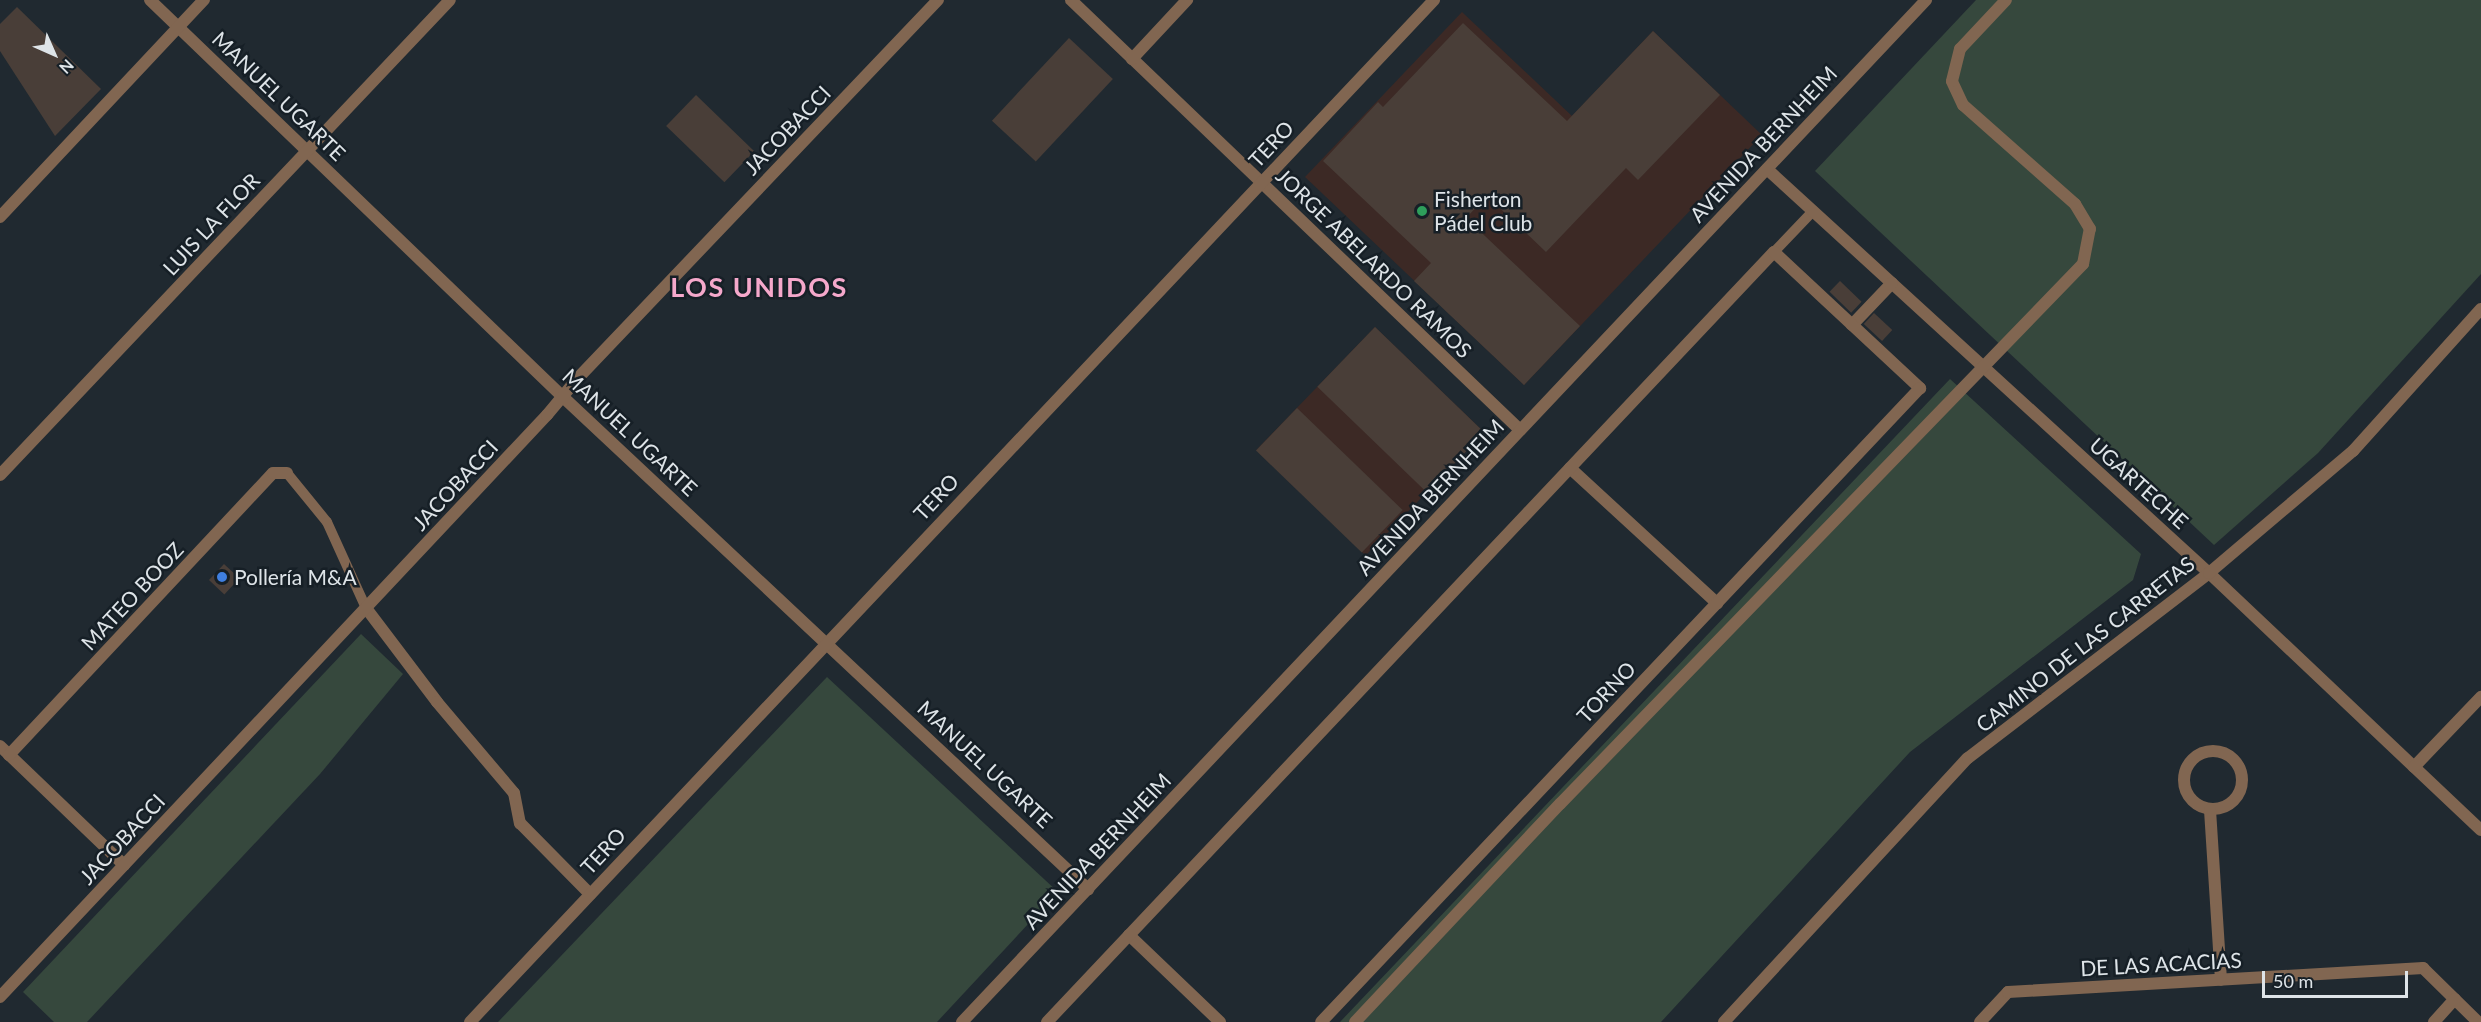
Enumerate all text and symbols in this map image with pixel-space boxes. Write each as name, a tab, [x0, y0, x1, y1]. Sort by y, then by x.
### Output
north arrow	[24, 24, 84, 84]
street label: MANUEL UGARTE	[207, 26, 351, 166]
text: N	[56, 56, 78, 78]
street label: AVENIDA BERNHEIM	[1684, 60, 1842, 228]
street label: JACOBACCI	[738, 80, 836, 180]
street label: TERO	[1243, 116, 1299, 172]
street label: JORGE ABELARDO RAMOS	[1271, 163, 1477, 363]
street label: LUIS LA FLOR	[157, 168, 265, 280]
place label: Fisherton Pádel Club	[1434, 186, 1532, 236]
marker: Fisherton Pádel Club	[1415, 204, 1429, 218]
district label: LOS UNIDOS	[670, 271, 848, 303]
street label: MANUEL UGARTE	[557, 363, 703, 501]
street label: AVENIDA BERNHEIM	[1351, 413, 1509, 581]
street label: UGARTECHE	[2085, 432, 2193, 534]
street label: JACOBACCI	[407, 435, 503, 535]
street label: TERO	[908, 469, 964, 525]
street label: MATEO BOOZ	[76, 537, 188, 655]
street label: CAMINO DE LAS CARRETAS	[1971, 551, 2199, 737]
place label: Pollería M&A	[234, 564, 357, 590]
marker: Pollería M&A	[215, 570, 229, 584]
street label: TORNO	[1571, 656, 1641, 728]
street label: MANUEL UGARTE	[912, 695, 1058, 833]
street label: AVENIDA BERNHEIM	[1018, 767, 1176, 935]
street label: JACOBACCI	[74, 789, 170, 889]
street label: TERO	[575, 823, 631, 879]
street label: DE LAS ACACIAS	[2079, 947, 2243, 981]
scale bar	[2265, 959, 2410, 997]
text: 50 m	[2273, 970, 2313, 992]

